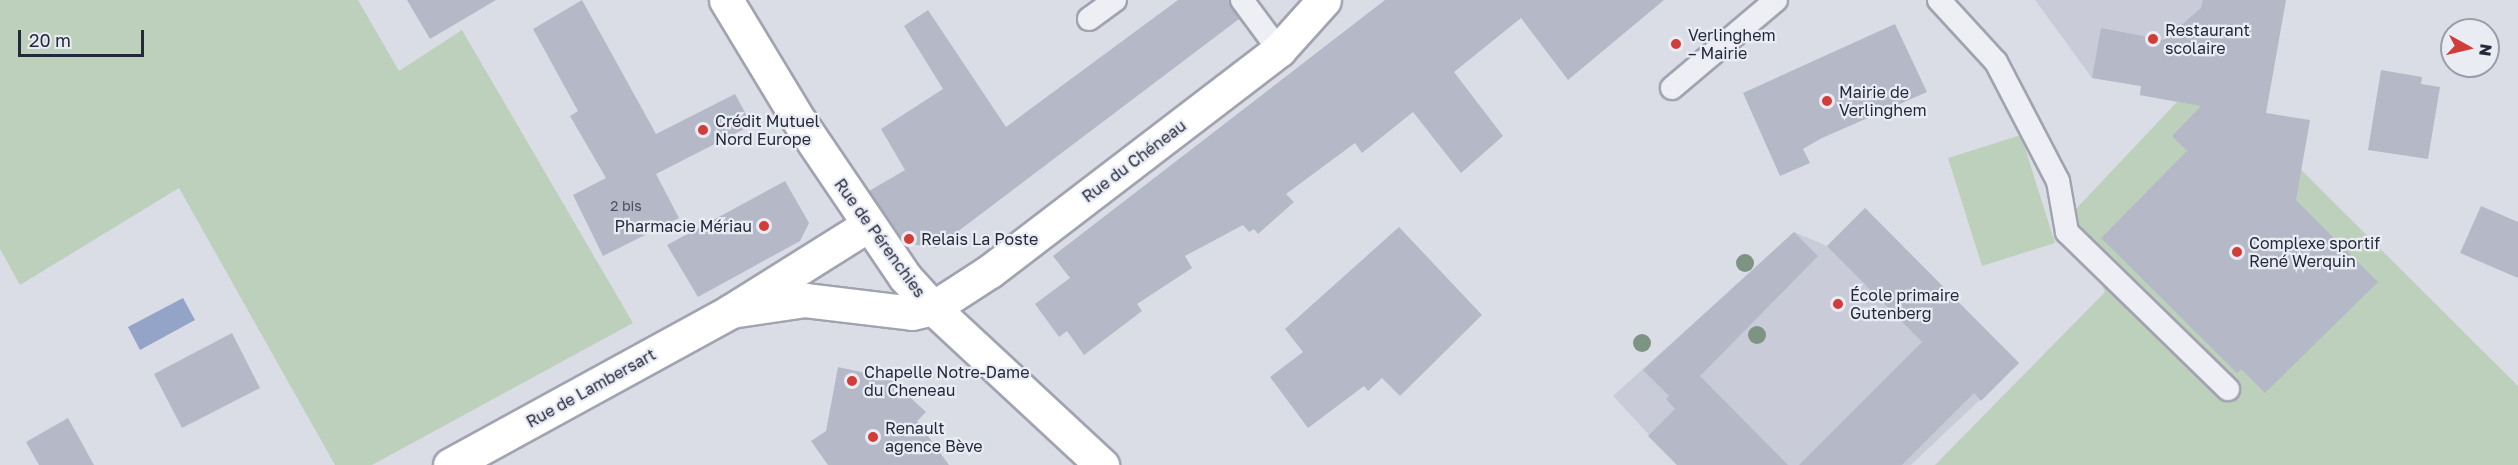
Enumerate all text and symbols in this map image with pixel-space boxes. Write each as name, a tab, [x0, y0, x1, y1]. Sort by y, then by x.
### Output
scale bar	[21, 18, 147, 56]
north arrow	[2440, 18, 2500, 78]
place label: Restaurant scolaire	[2165, 20, 2250, 58]
place label: Verlinghem – Mairie	[1688, 25, 1776, 63]
text: 20 m	[29, 29, 71, 51]
marker: Restaurant scolaire	[2146, 32, 2160, 46]
marker: Verlinghem – Mairie	[1669, 37, 1683, 51]
text: N	[2475, 43, 2497, 58]
place label: Mairie de Verlinghem	[1839, 82, 1927, 120]
marker: Mairie de Verlinghem	[1820, 94, 1834, 108]
place label: Crédit Mutuel Nord Europe	[715, 111, 820, 149]
street label: Rue du Chéneau	[1078, 116, 1190, 206]
marker: Crédit Mutuel Nord Europe	[696, 123, 710, 137]
street label: Rue de Pérenchies	[830, 175, 930, 301]
house number: 2 bis	[610, 198, 642, 214]
place label: Pharmacie Mériau	[615, 216, 752, 236]
marker: Pharmacie Mériau	[757, 219, 771, 233]
place label: Relais La Poste	[921, 229, 1038, 249]
marker: Relais La Poste	[902, 232, 916, 246]
place label: Complexe sportif René Werquin	[2249, 233, 2380, 271]
marker: Complexe sportif René Werquin	[2230, 245, 2244, 259]
place label: École primaire Gutenberg	[1850, 285, 1959, 323]
marker: École primaire Gutenberg	[1831, 297, 1845, 311]
street label: Rue de Lambersart	[523, 344, 659, 432]
place label: Chapelle Notre-Dame du Cheneau	[864, 362, 1030, 400]
marker: Chapelle Notre-Dame du Cheneau	[845, 374, 859, 388]
place label: Renault agence Bève	[885, 418, 983, 456]
marker: Renault agence Bève	[866, 430, 880, 444]

